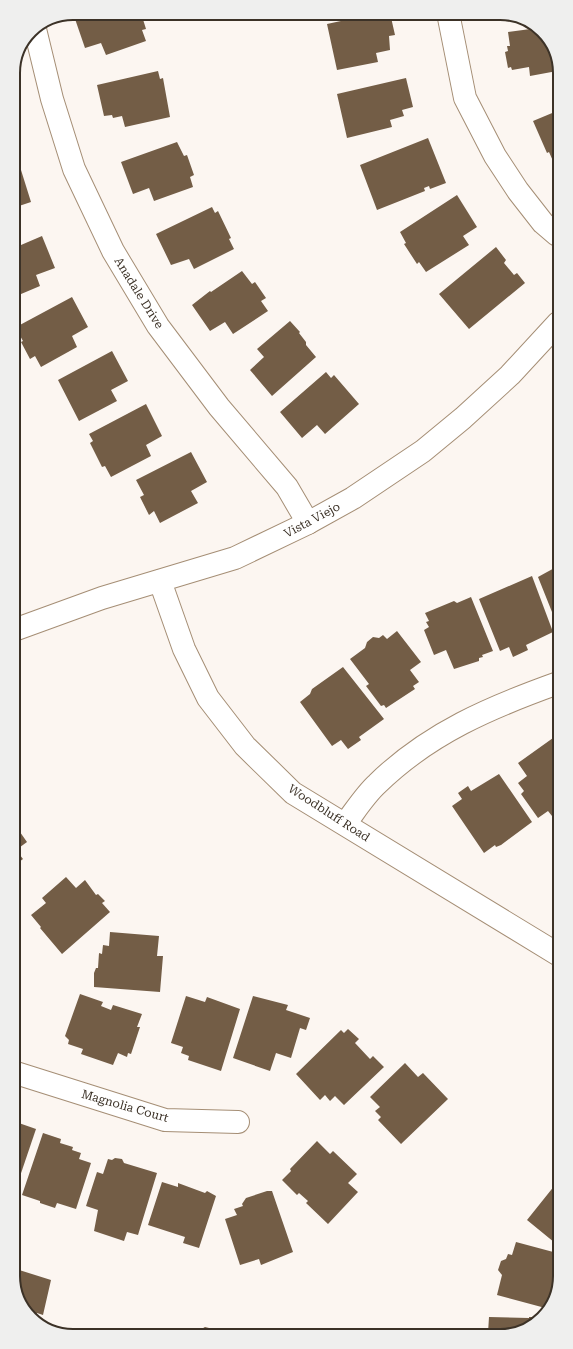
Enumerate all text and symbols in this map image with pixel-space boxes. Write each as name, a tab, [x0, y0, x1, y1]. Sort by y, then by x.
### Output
street label: Anadale Drive	[112, 255, 167, 332]
street label: Vista Viejo	[281, 499, 343, 541]
street label: Woodbluff Road	[286, 781, 373, 845]
street label: Magnolia Court	[80, 1087, 171, 1125]

